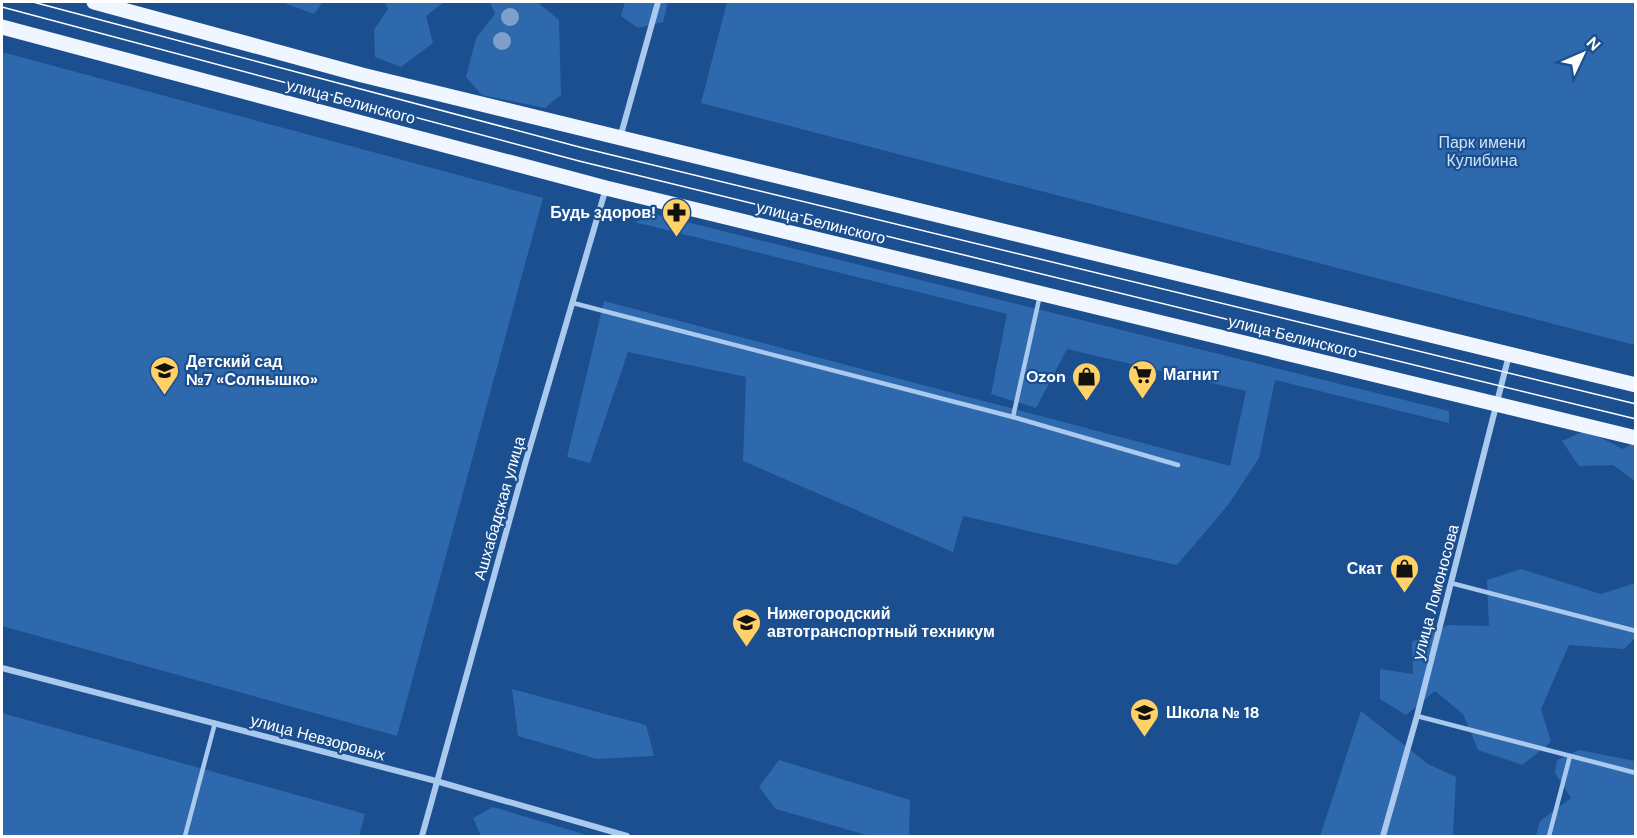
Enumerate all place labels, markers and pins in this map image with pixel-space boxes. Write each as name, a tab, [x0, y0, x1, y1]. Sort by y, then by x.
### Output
pharmacy icon: Будь здоров!	[661, 196, 693, 238]
place label: Будь здоров!	[550, 202, 656, 223]
place label: Детский сад №7 «Солнышко»	[186, 351, 318, 390]
school or university icon: Детский сад №7 «Солнышко»	[149, 354, 181, 396]
supermarket icon: Магнит	[1126, 358, 1158, 400]
shop icon: Ozon	[1071, 360, 1103, 402]
place label: Магнит	[1163, 364, 1220, 385]
place label: Ozon	[1026, 366, 1066, 387]
shop icon: Скат	[1388, 552, 1420, 594]
place label: Скат	[1347, 558, 1383, 579]
place label: Нижегородский автотранспортный техникум	[767, 603, 995, 642]
school or university icon: Нижегородский автотранспортный техникум	[730, 606, 762, 648]
school or university icon: Школа № 18	[1129, 696, 1161, 738]
place label: Школа № 18	[1166, 702, 1260, 723]

